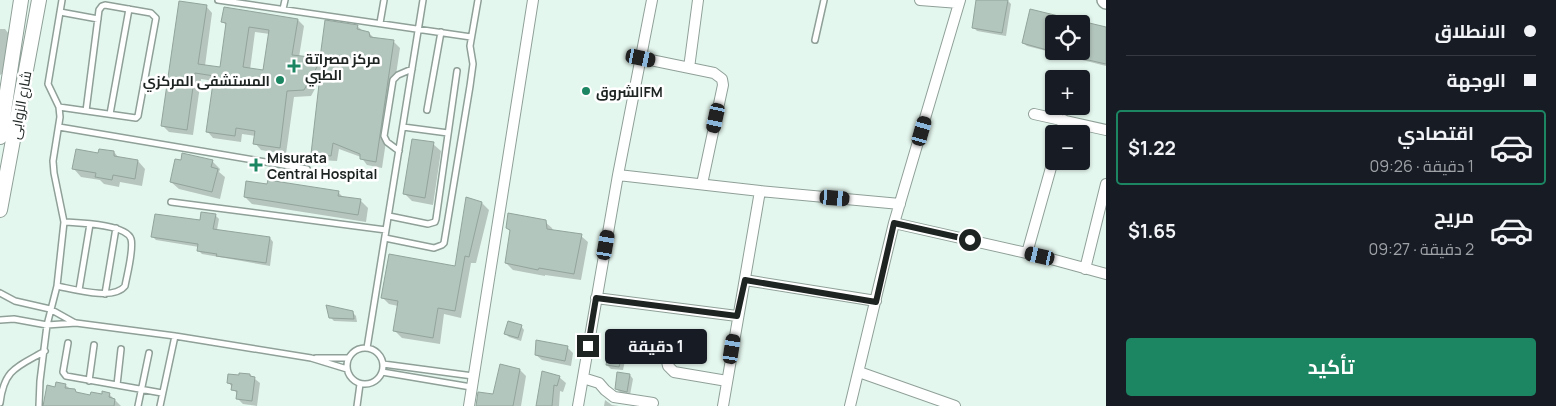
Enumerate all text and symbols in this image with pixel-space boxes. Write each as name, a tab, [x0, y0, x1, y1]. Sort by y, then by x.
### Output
map controls	[1045, 15, 1090, 170]
button: locate	[1045, 15, 1090, 60]
text: الانطلاق	[1435, 18, 1506, 44]
car	[624, 48, 657, 68]
place label: مركز مصراتة الطبي	[305, 49, 381, 87]
marker: مركز مصراتة الطبي	[287, 59, 301, 73]
text: الوجهة	[1446, 67, 1506, 93]
street label: شارع الزوابى	[5, 69, 35, 141]
button: +	[1045, 70, 1090, 115]
place label: المستشفى المركزي	[143, 71, 270, 92]
marker: المستشفى المركزي	[274, 74, 286, 86]
place label: الشروقFM	[596, 82, 663, 101]
marker: الشروقFM	[580, 85, 592, 97]
car	[705, 102, 726, 134]
car	[910, 115, 933, 147]
text: اقتصادي	[1398, 120, 1474, 146]
button: −	[1045, 125, 1090, 170]
icon: car	[1489, 125, 1534, 170]
text: $1.22	[1128, 135, 1176, 161]
place label: Misurata Central Hospital	[267, 148, 377, 183]
text: 1 دقيقة · 09:26	[1369, 155, 1474, 177]
marker: Misurata Central Hospital	[249, 158, 263, 172]
car	[819, 189, 850, 207]
text: مريح	[1434, 203, 1474, 229]
icon: car	[1489, 208, 1534, 253]
text: $1.65	[1128, 218, 1176, 244]
car	[596, 229, 615, 261]
route start	[959, 229, 981, 251]
text: 2 دقيقة · 09:27	[1368, 238, 1474, 260]
car	[1023, 245, 1056, 267]
callout: 1 دقيقة	[606, 328, 708, 364]
car	[722, 333, 741, 365]
route end	[577, 335, 599, 357]
text: 1 دقيقة	[628, 335, 684, 357]
button: تأكيد	[1126, 338, 1536, 396]

